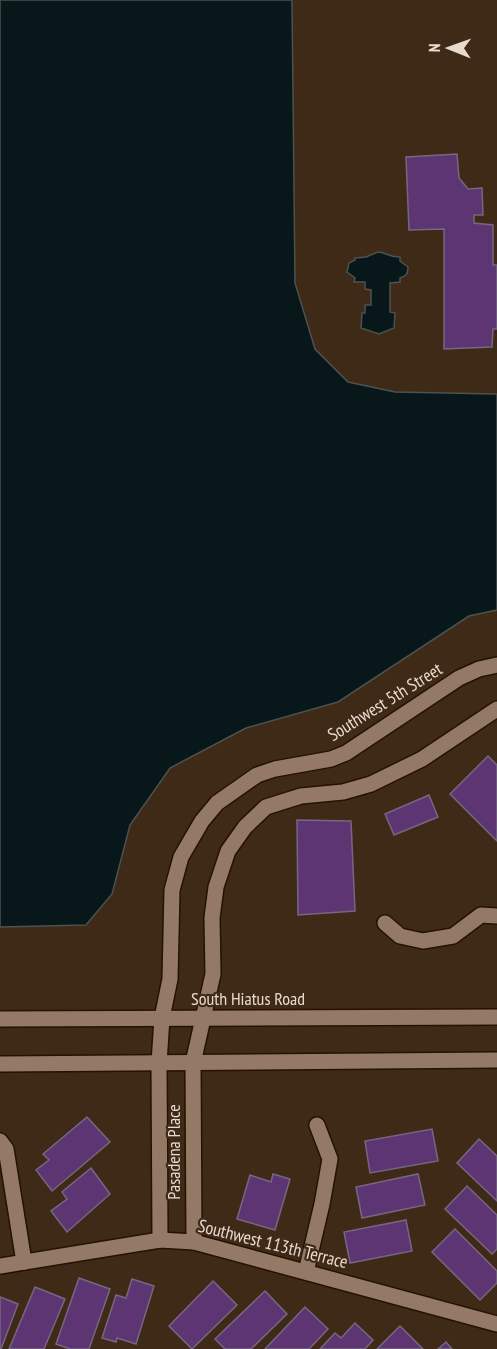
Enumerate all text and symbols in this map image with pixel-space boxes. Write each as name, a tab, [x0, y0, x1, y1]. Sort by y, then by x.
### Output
north arrow	[419, 18, 479, 78]
text: N	[424, 43, 444, 52]
street label: Southwest 5th Street	[323, 657, 446, 746]
street label: South Hiatus Road	[191, 987, 305, 1010]
street label: Pasadena Place	[162, 1104, 185, 1200]
street label: Southwest 113th Terrace	[196, 1214, 350, 1273]

